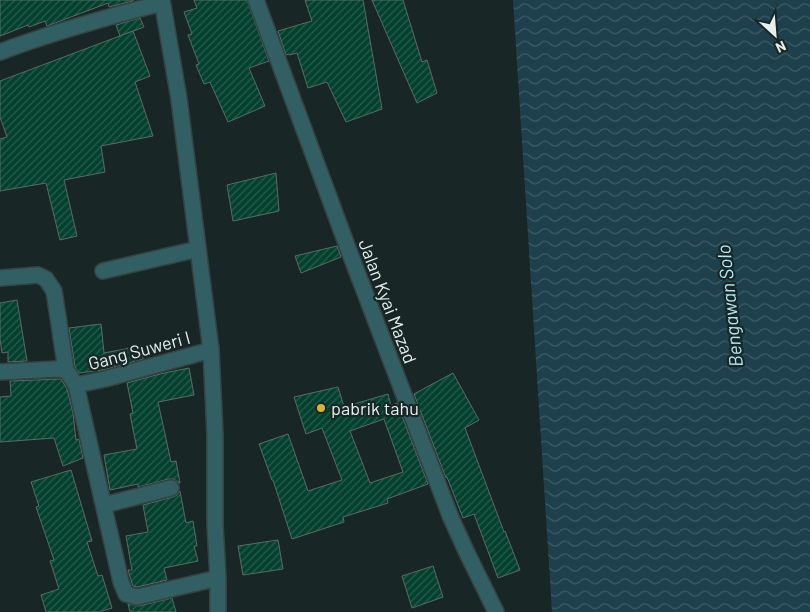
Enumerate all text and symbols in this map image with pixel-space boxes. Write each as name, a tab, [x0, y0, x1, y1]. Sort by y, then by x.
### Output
north arrow	[750, 10, 800, 60]
text: N	[773, 37, 789, 57]
street label: Jalan Kyai Mazad	[354, 236, 422, 366]
water label: Bengawan Solo	[711, 244, 747, 368]
street label: Gang Suweri I	[86, 326, 192, 374]
place label: pabrik tahu	[331, 397, 419, 419]
marker: pabrik tahu	[315, 402, 327, 414]

